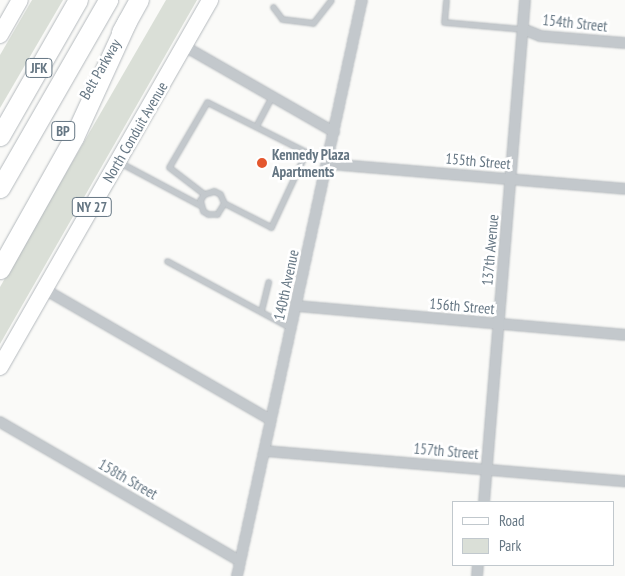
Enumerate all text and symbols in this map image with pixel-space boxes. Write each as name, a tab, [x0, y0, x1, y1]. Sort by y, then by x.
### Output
street label: 154th Street	[542, 11, 608, 35]
street label: Belt Parkway	[75, 36, 125, 102]
road number: JFK	[25, 56, 53, 80]
street label: North Conduit Avenue	[99, 78, 171, 186]
road number: BP	[50, 120, 76, 142]
place label: Kennedy Plaza Apartments	[272, 145, 350, 180]
street label: 155th Street	[445, 149, 511, 173]
marker: Kennedy Plaza Apartments	[256, 157, 268, 169]
road number: NY 27	[71, 196, 113, 218]
street label: 137th Avenue	[478, 213, 502, 287]
street label: 140th Avenue	[270, 248, 302, 322]
street label: 156th Street	[429, 294, 495, 318]
street label: 157th Street	[413, 439, 479, 463]
street label: 158th Street	[95, 455, 161, 503]
legend	[452, 501, 615, 566]
text: Road	[499, 511, 525, 530]
text: Park	[499, 536, 521, 555]

